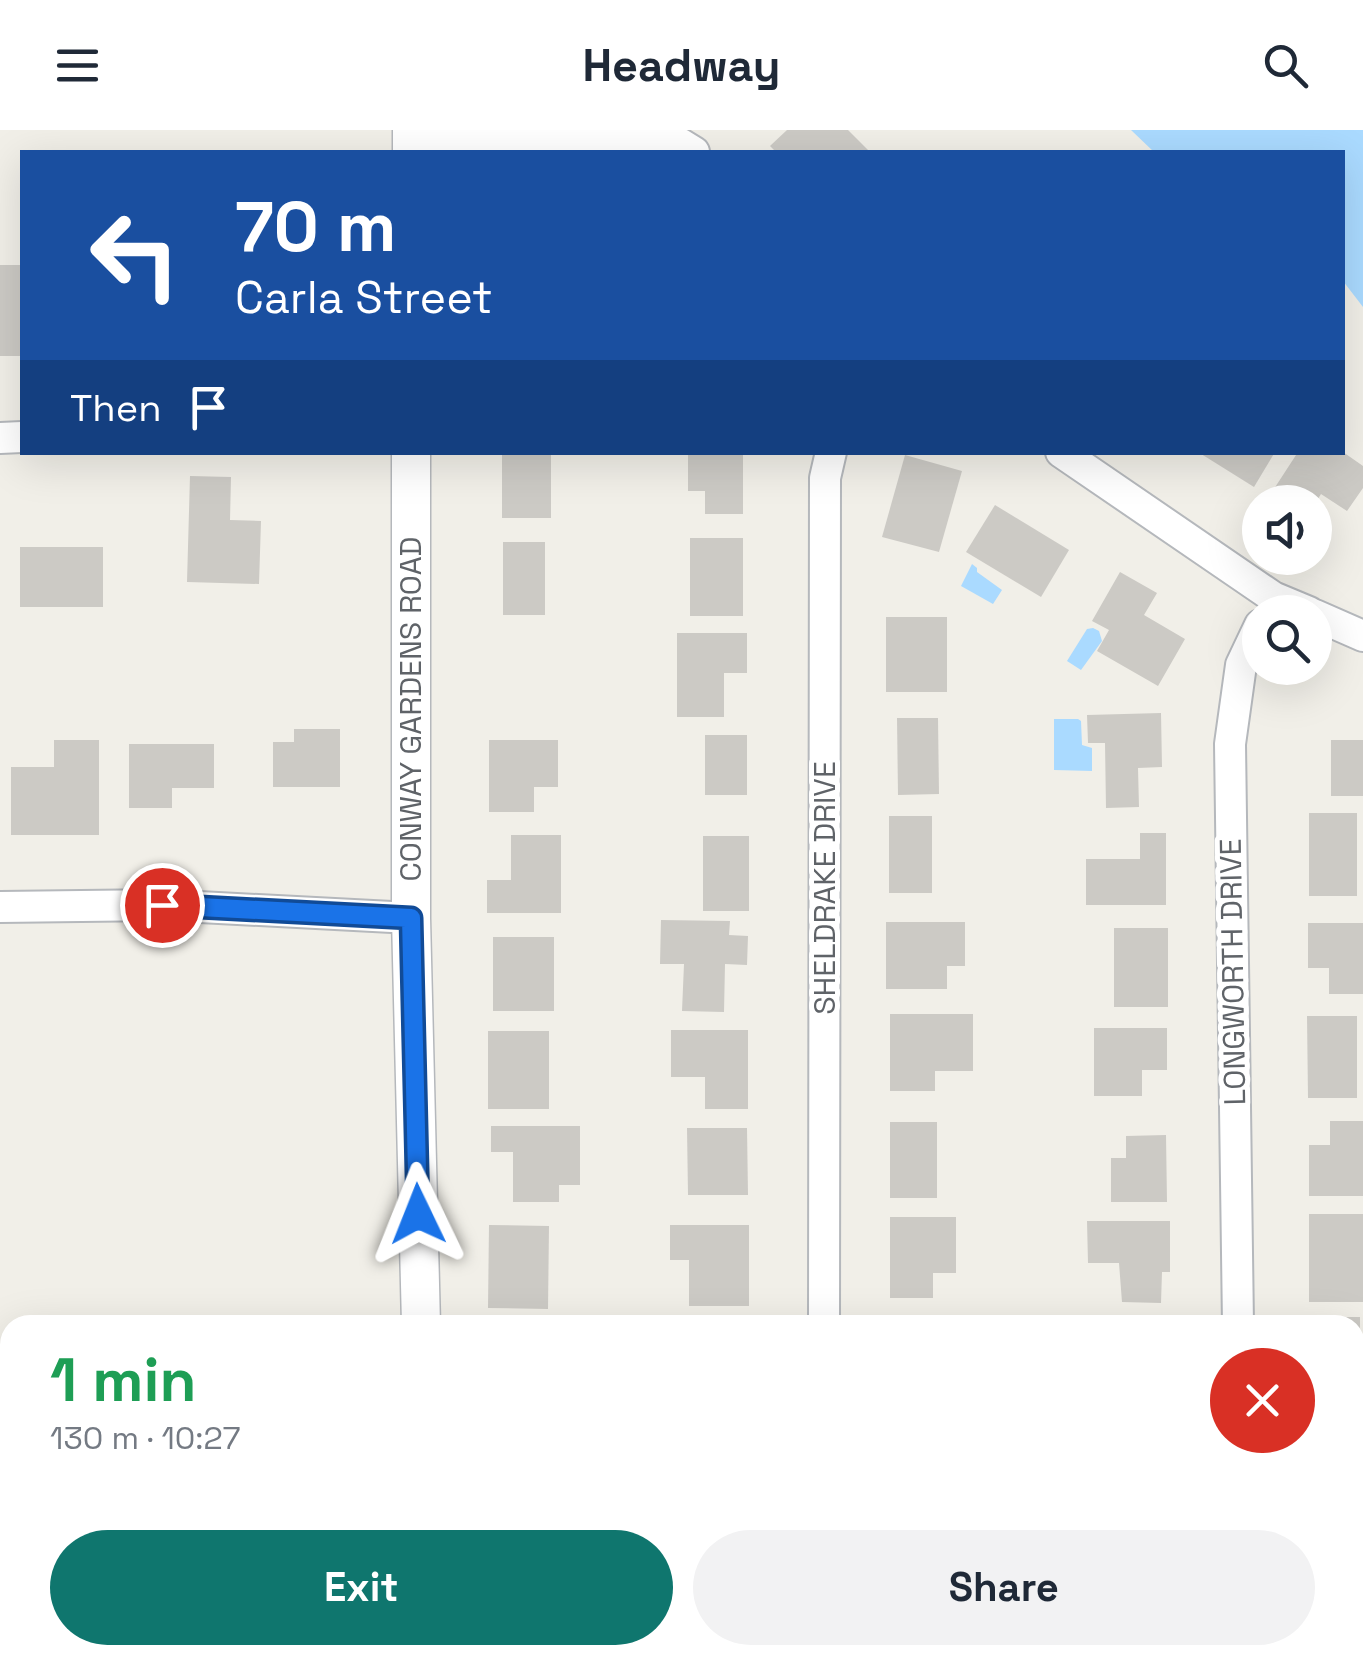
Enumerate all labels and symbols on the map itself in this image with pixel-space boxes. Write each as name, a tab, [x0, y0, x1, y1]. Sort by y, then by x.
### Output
street label: CONWAY GARDENS ROAD	[391, 537, 430, 881]
street label: SHELDRAKE DRIVE	[805, 761, 844, 1015]
street label: LONGWORTH DRIVE	[1211, 838, 1254, 1106]
pin	[120, 863, 205, 948]
position arrow	[366, 1162, 470, 1266]

